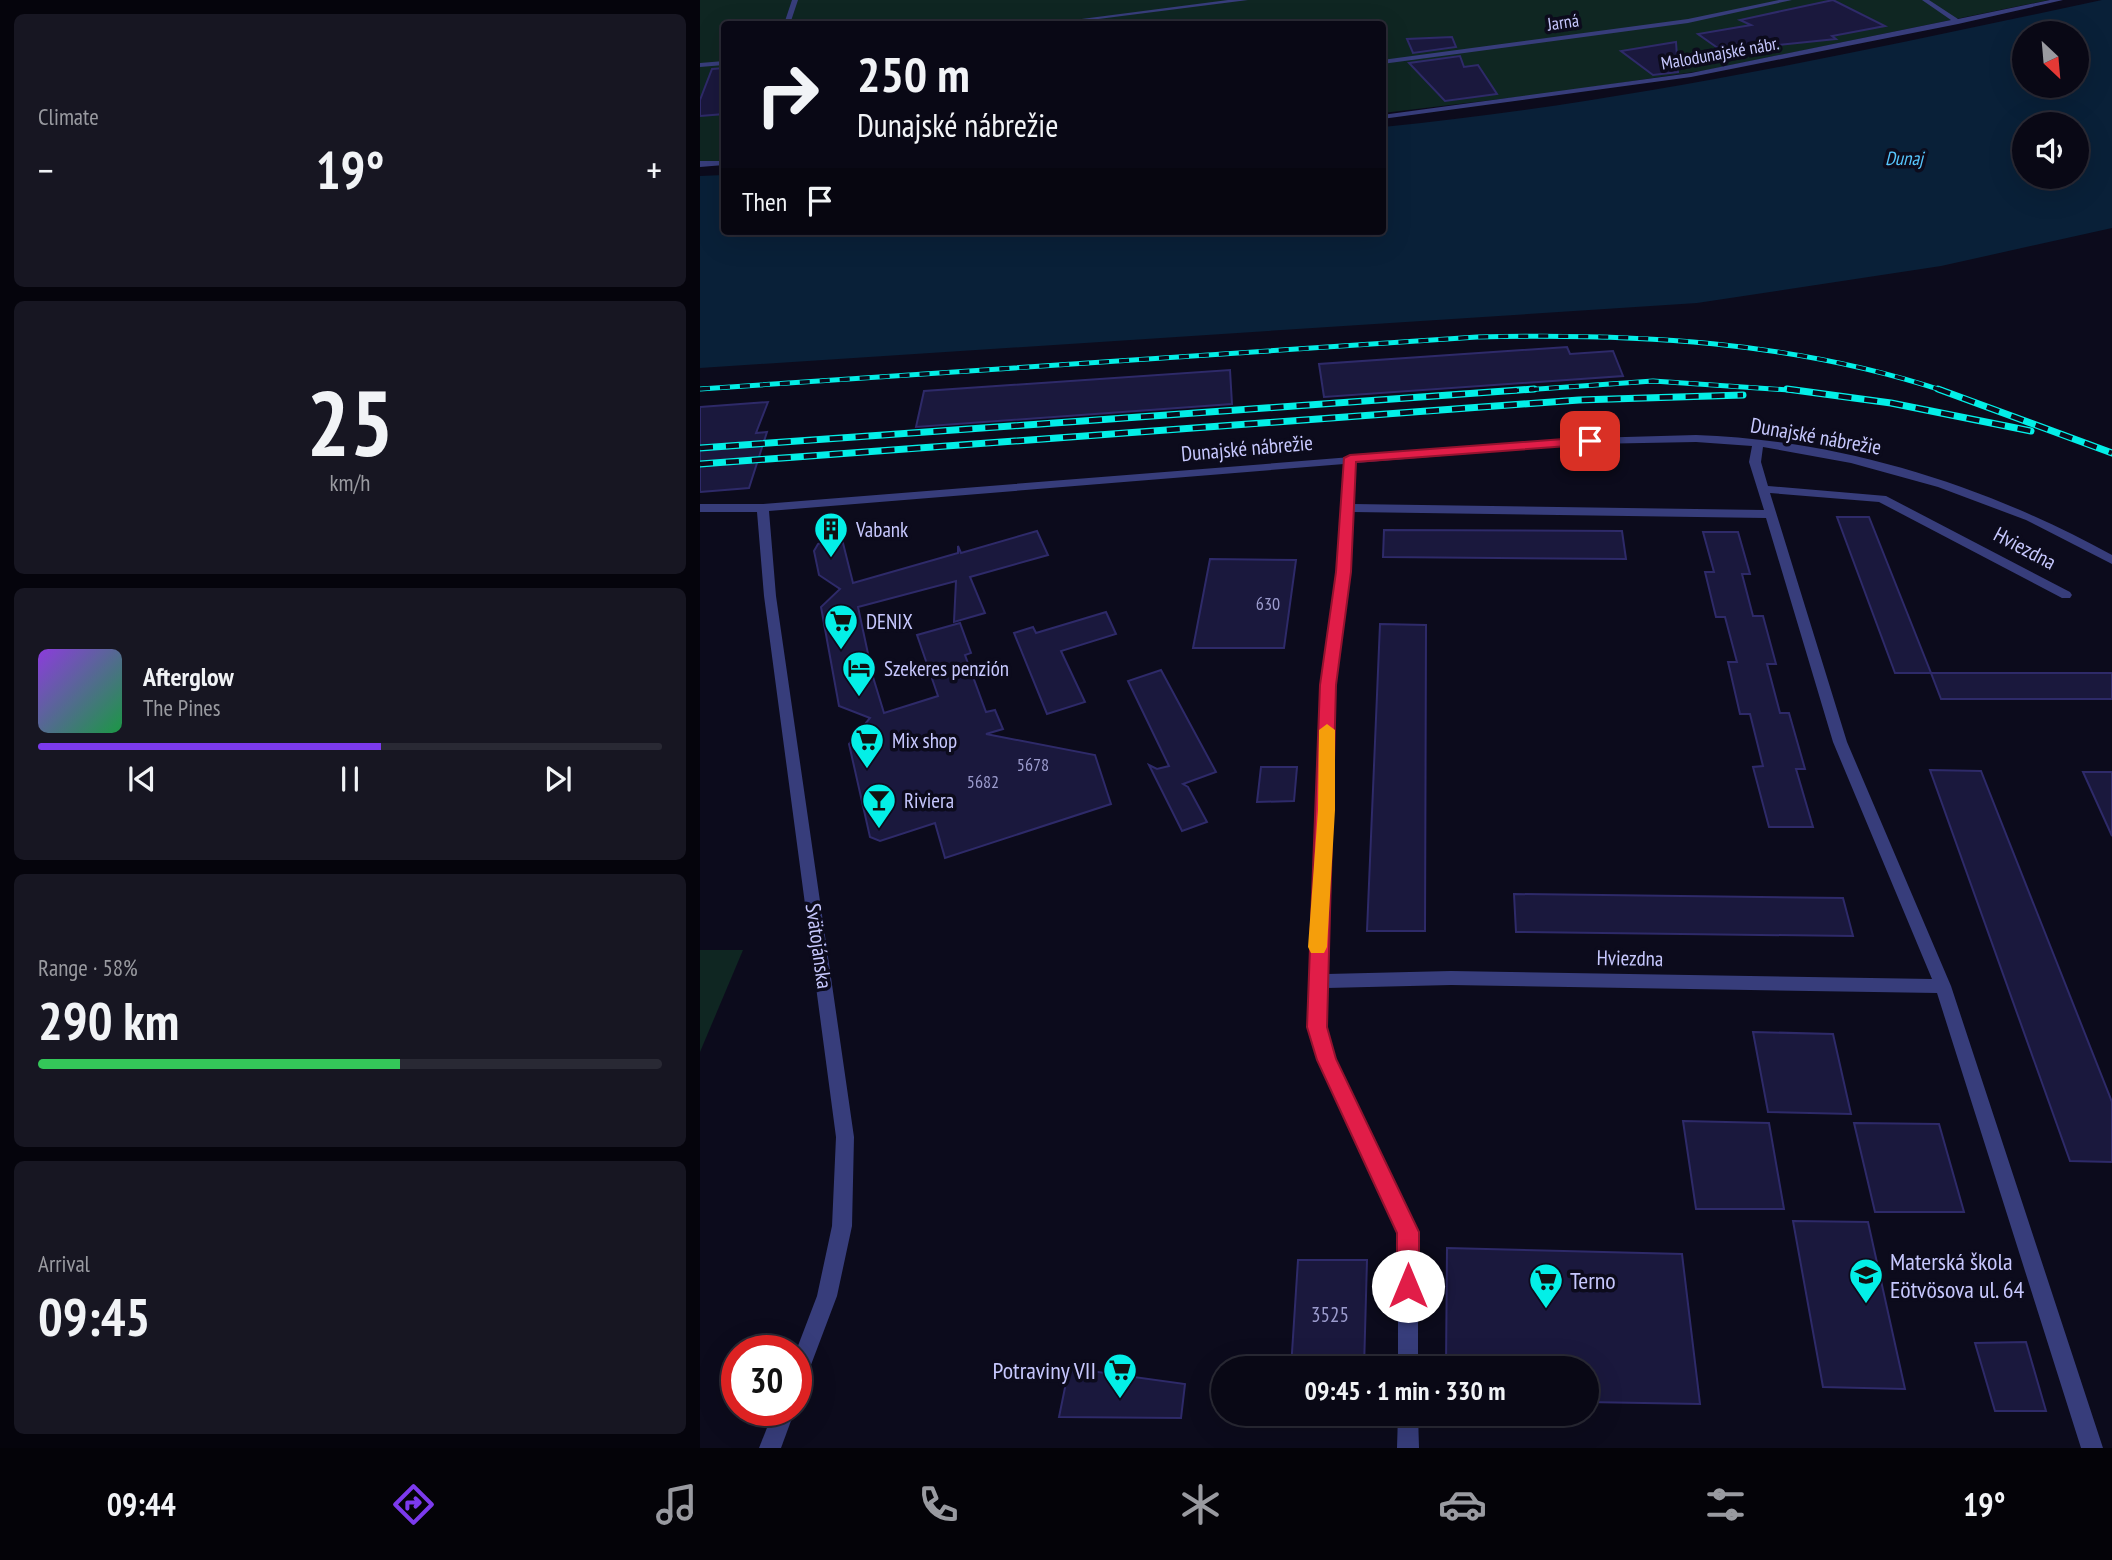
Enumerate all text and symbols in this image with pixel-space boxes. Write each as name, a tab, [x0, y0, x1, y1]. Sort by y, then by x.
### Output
street label: Jarná	[1545, 8, 1580, 36]
north arrow	[2012, 21, 2090, 98]
map controls	[2012, 21, 2089, 189]
street label: Malodunajské nábr.	[1659, 31, 1781, 75]
text: 250 m	[857, 42, 970, 106]
icon: right	[742, 49, 833, 140]
text: Climate	[38, 102, 99, 131]
text: Dunajské nábrežie	[857, 104, 1058, 146]
button: sound	[2012, 112, 2089, 189]
text: 19°	[316, 136, 384, 203]
text: −	[38, 145, 54, 194]
text: +	[646, 145, 662, 194]
water label: Dunaj	[1885, 146, 1926, 170]
icon: arrive	[801, 182, 839, 220]
text: Then	[742, 185, 787, 218]
text: 25	[307, 363, 394, 481]
pin	[1560, 411, 1620, 471]
street label: Dunajské nábrežie	[1749, 411, 1883, 461]
icon: arrive	[1571, 422, 1609, 460]
street label: Dunajské nábrežie	[1180, 429, 1314, 467]
text: km/h	[330, 468, 370, 497]
building icon: Vabank	[812, 510, 850, 559]
place label: Vabank	[855, 516, 908, 543]
street label: Hviezdna	[1989, 520, 2061, 576]
house number: 630	[1256, 592, 1280, 615]
supermarket icon: DENIX	[822, 602, 860, 651]
place label: DENIX	[866, 608, 913, 635]
hotel icon: Szekeres penzión	[840, 649, 878, 698]
place label: Szekeres penzión	[884, 655, 1009, 682]
text: Afterglow	[143, 660, 234, 693]
text: The Pines	[143, 693, 221, 722]
supermarket icon: Mix shop	[848, 721, 886, 770]
place label: Mix shop	[892, 727, 957, 754]
house number: 5678	[1017, 753, 1049, 776]
icon: previous	[123, 760, 161, 798]
icon: pause	[331, 760, 369, 798]
icon: next	[539, 760, 577, 798]
house number: 5682	[967, 770, 999, 793]
bar icon: Riviera	[860, 781, 898, 830]
place label: Riviera	[904, 787, 954, 814]
street label: Svätojánska	[800, 902, 838, 990]
street label: Hviezdna	[1596, 944, 1664, 972]
text: Range · 58%	[38, 953, 138, 982]
text: 290 km	[38, 987, 179, 1054]
place label: Materská škola Eötvösova ul. 64	[1890, 1246, 2025, 1305]
text: Arrival	[38, 1249, 90, 1278]
position arrow	[1371, 1249, 1445, 1323]
school or university icon: Materská škola Eötvösova ul. 64	[1847, 1256, 1885, 1305]
supermarket icon: Terno	[1527, 1261, 1565, 1310]
place label: Terno	[1570, 1265, 1616, 1296]
text: 09:45	[38, 1283, 150, 1350]
house number: 3525	[1311, 1301, 1349, 1328]
speed limit sign: 30	[721, 1335, 812, 1426]
supermarket icon: Potraviny VII	[1101, 1351, 1139, 1400]
place label: Potraviny VII	[993, 1355, 1096, 1386]
text: 09:45 · 1 min · 330 m	[1305, 1374, 1505, 1407]
icon: directions	[389, 1480, 438, 1529]
icon: music	[652, 1480, 701, 1529]
icon: phone	[914, 1480, 963, 1529]
icon: climate	[1176, 1480, 1225, 1529]
icon: car	[1438, 1480, 1487, 1529]
icon: filters	[1701, 1480, 1750, 1529]
text: 09:44	[107, 1483, 176, 1525]
text: 19°	[1963, 1483, 2005, 1525]

